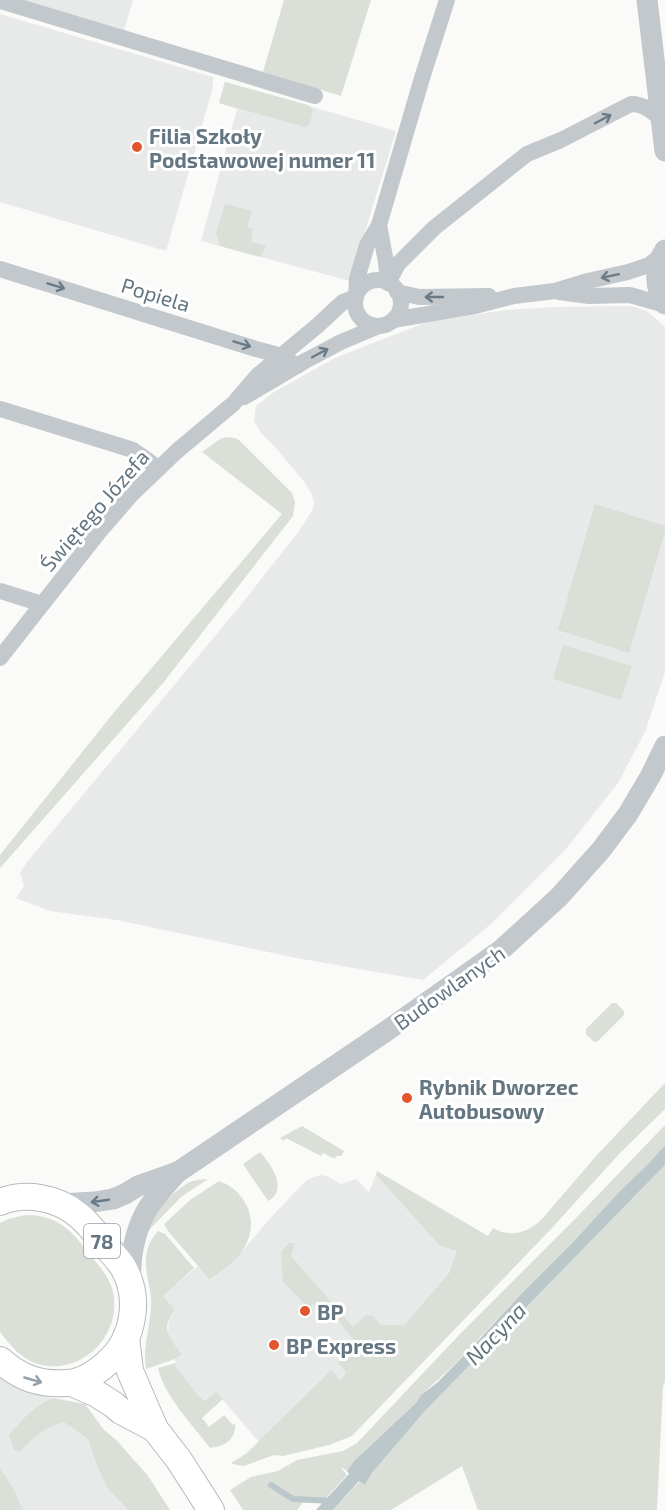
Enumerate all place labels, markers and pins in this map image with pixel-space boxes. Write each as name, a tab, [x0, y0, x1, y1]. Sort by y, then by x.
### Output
place label: Filia Szkoły Podstawowej numer 11	[149, 123, 375, 172]
marker: Filia Szkoły Podstawowej numer 11	[130, 140, 144, 154]
place label: Rybnik Dworzec Autobusowy	[419, 1074, 579, 1124]
marker: Rybnik Dworzec Autobusowy	[400, 1091, 414, 1105]
place label: BP	[317, 1299, 343, 1324]
marker: BP	[298, 1304, 312, 1318]
place label: BP Express	[286, 1333, 396, 1358]
marker: BP Express	[267, 1338, 281, 1352]

